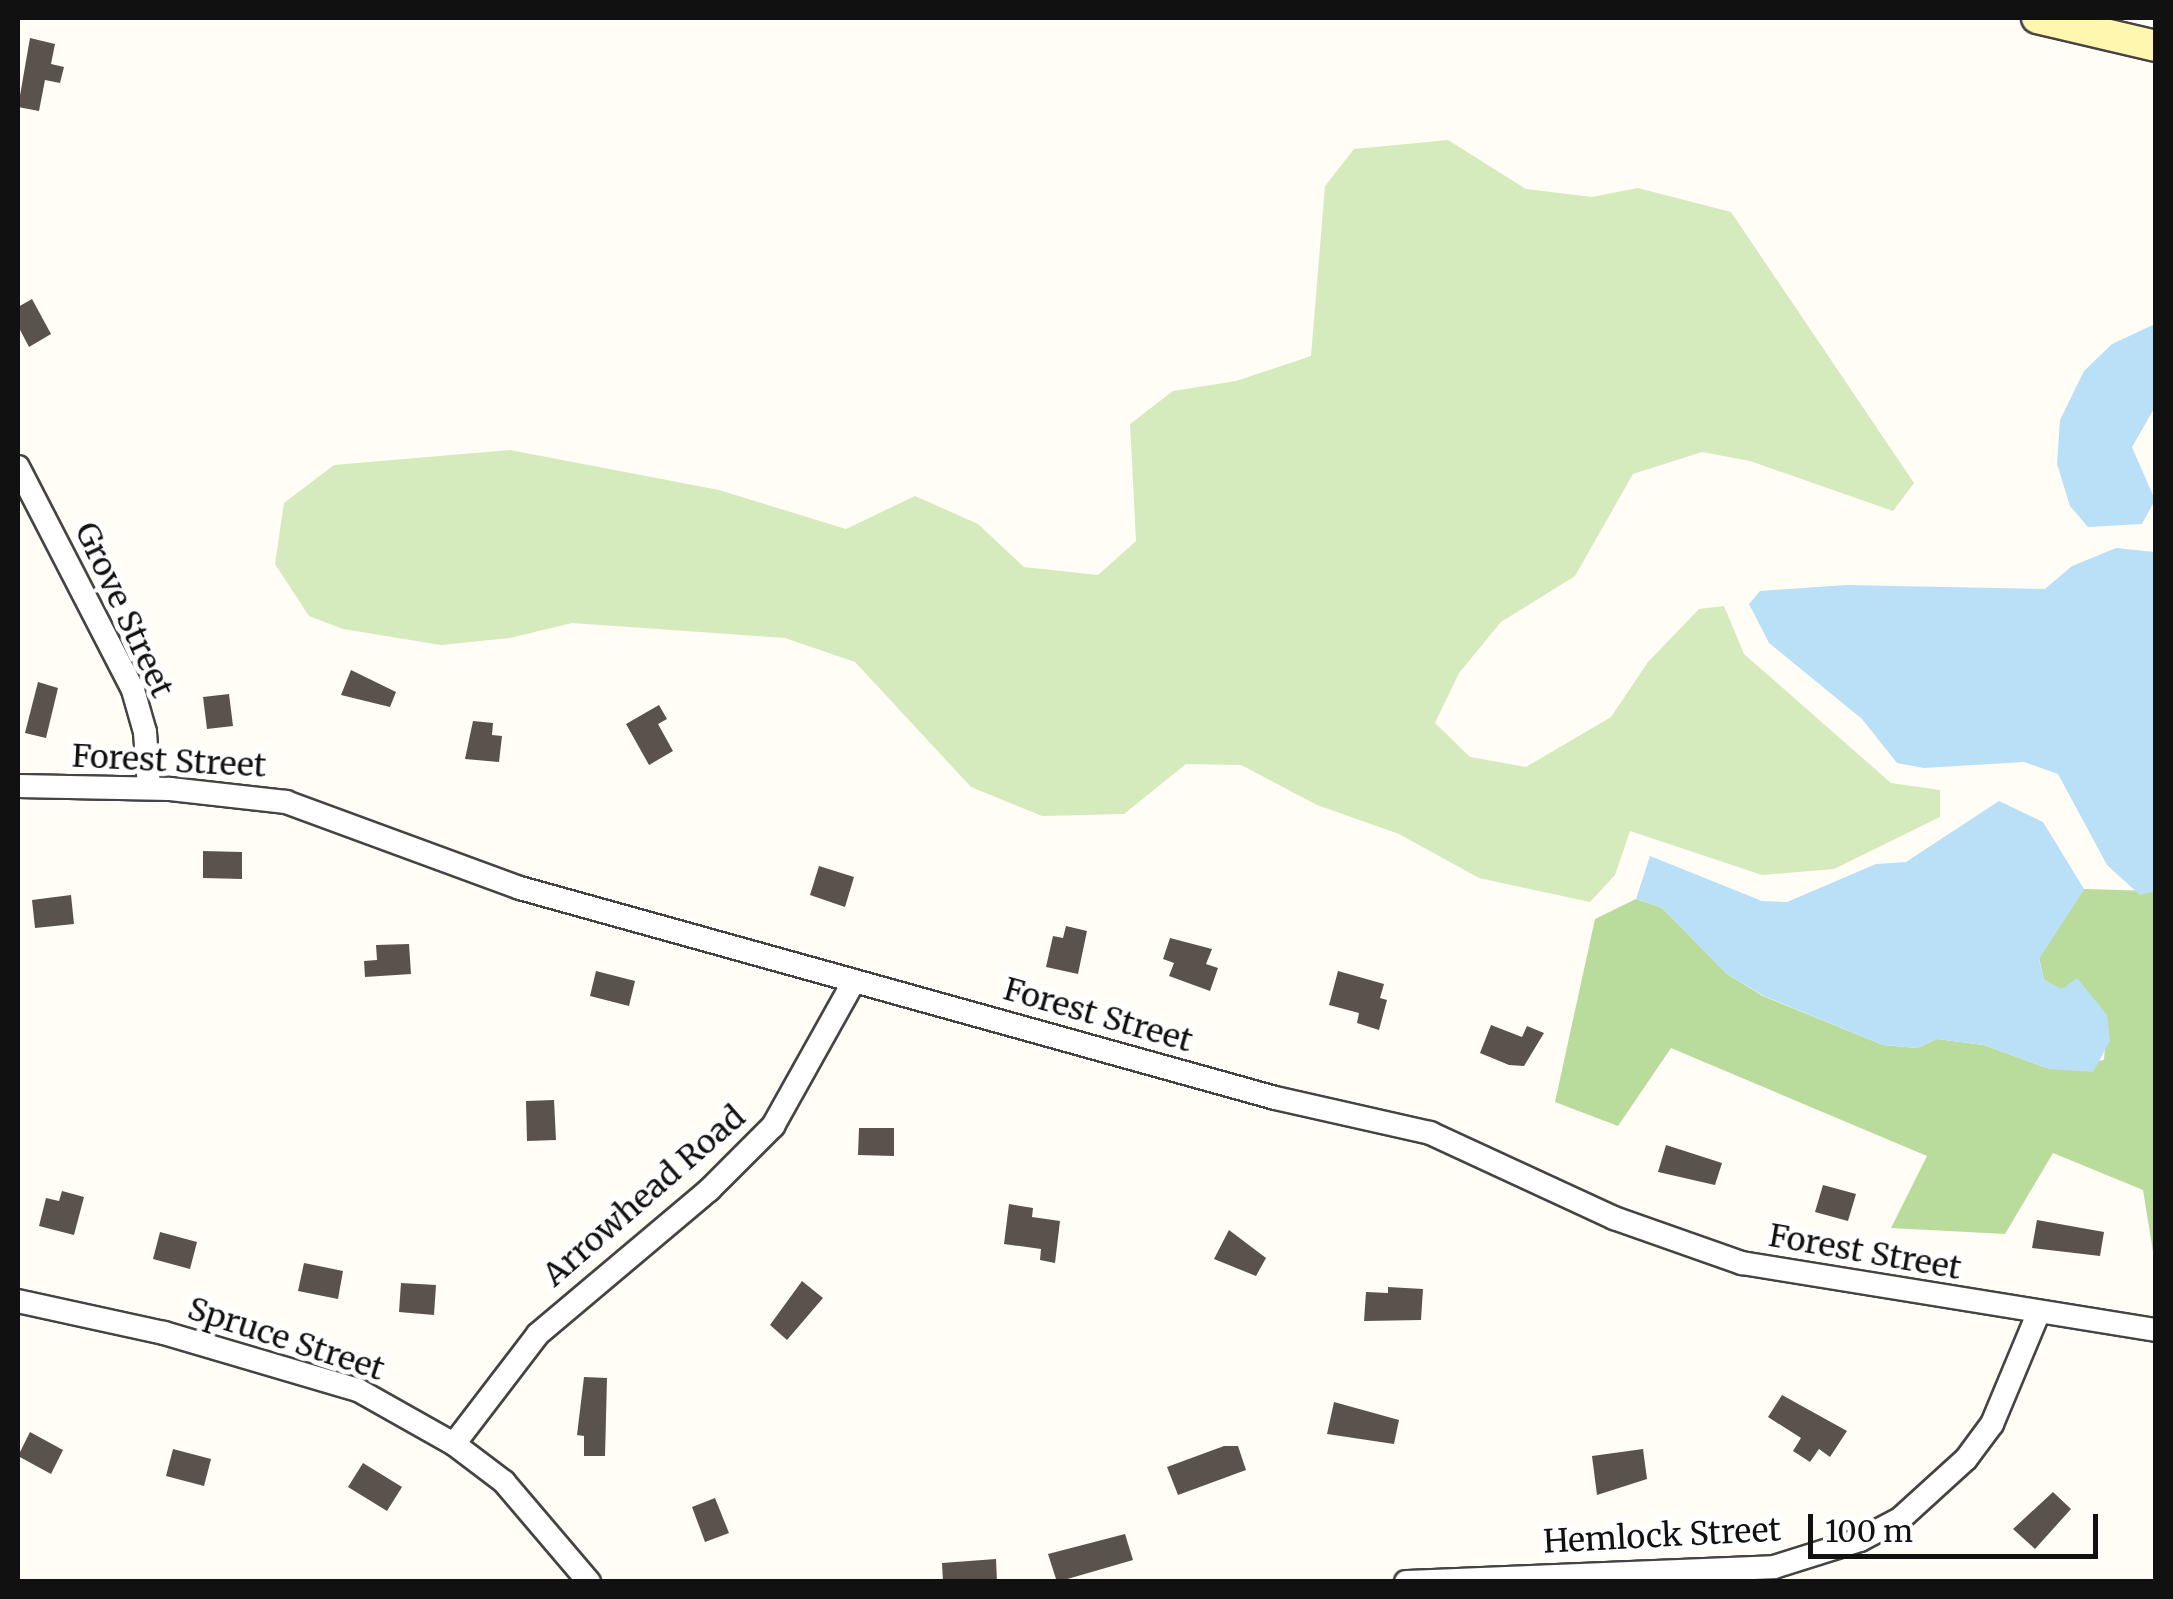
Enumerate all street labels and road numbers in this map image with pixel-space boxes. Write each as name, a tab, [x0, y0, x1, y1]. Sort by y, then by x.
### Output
street label: Grove Street	[67, 516, 181, 704]
street label: Forest Street	[71, 737, 267, 785]
street label: Forest Street	[999, 970, 1197, 1060]
street label: Arrowhead Road	[535, 1098, 753, 1294]
street label: Forest Street	[1766, 1216, 1964, 1288]
street label: Spruce Street	[183, 1289, 389, 1389]
street label: Hemlock Street	[1542, 1511, 1782, 1561]

